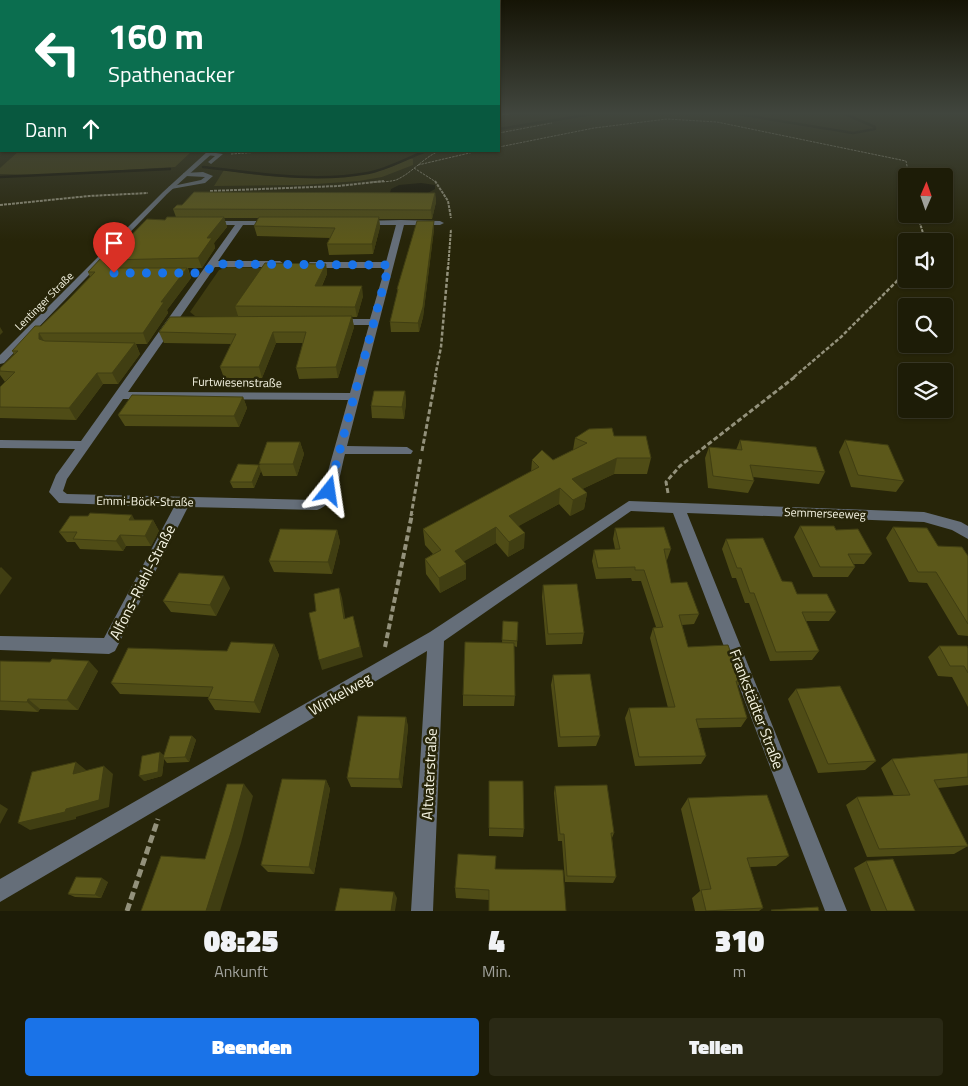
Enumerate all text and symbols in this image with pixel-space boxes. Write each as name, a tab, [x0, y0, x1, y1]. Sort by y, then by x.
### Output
text: 160 m	[108, 9, 204, 63]
icon: left	[25, 20, 90, 85]
text: Spathenacker	[108, 57, 235, 91]
text: Dann	[25, 115, 67, 144]
icon: ahead	[77, 115, 105, 143]
north arrow	[898, 168, 952, 222]
map controls	[898, 168, 953, 418]
pin	[93, 222, 135, 273]
icon: arrive	[100, 229, 128, 257]
button: sound	[898, 233, 953, 288]
street label: Lentinger Straße	[11, 268, 77, 334]
button: search	[898, 298, 953, 353]
button: layers	[898, 363, 953, 418]
street label: Furtwiesenstraße	[192, 372, 282, 392]
position arrow	[302, 464, 354, 516]
street label: Emmi-Böck-Straße	[96, 491, 194, 511]
street label: Semmerseeweg	[784, 502, 866, 524]
street label: Alfons-Riehl-Straße	[103, 520, 181, 644]
street label: Frankstädter Straße	[724, 646, 790, 772]
street label: Winkelweg	[304, 667, 376, 721]
street label: Altvaterstraße	[415, 728, 443, 820]
text: 08:25	[204, 918, 278, 964]
text: 4	[488, 918, 505, 964]
text: 310	[715, 918, 764, 964]
text: Ankunft	[214, 959, 268, 983]
text: Min.	[482, 959, 511, 983]
text: m	[733, 959, 746, 983]
button: Beenden	[25, 1018, 479, 1076]
button: Teilen	[489, 1018, 943, 1076]

